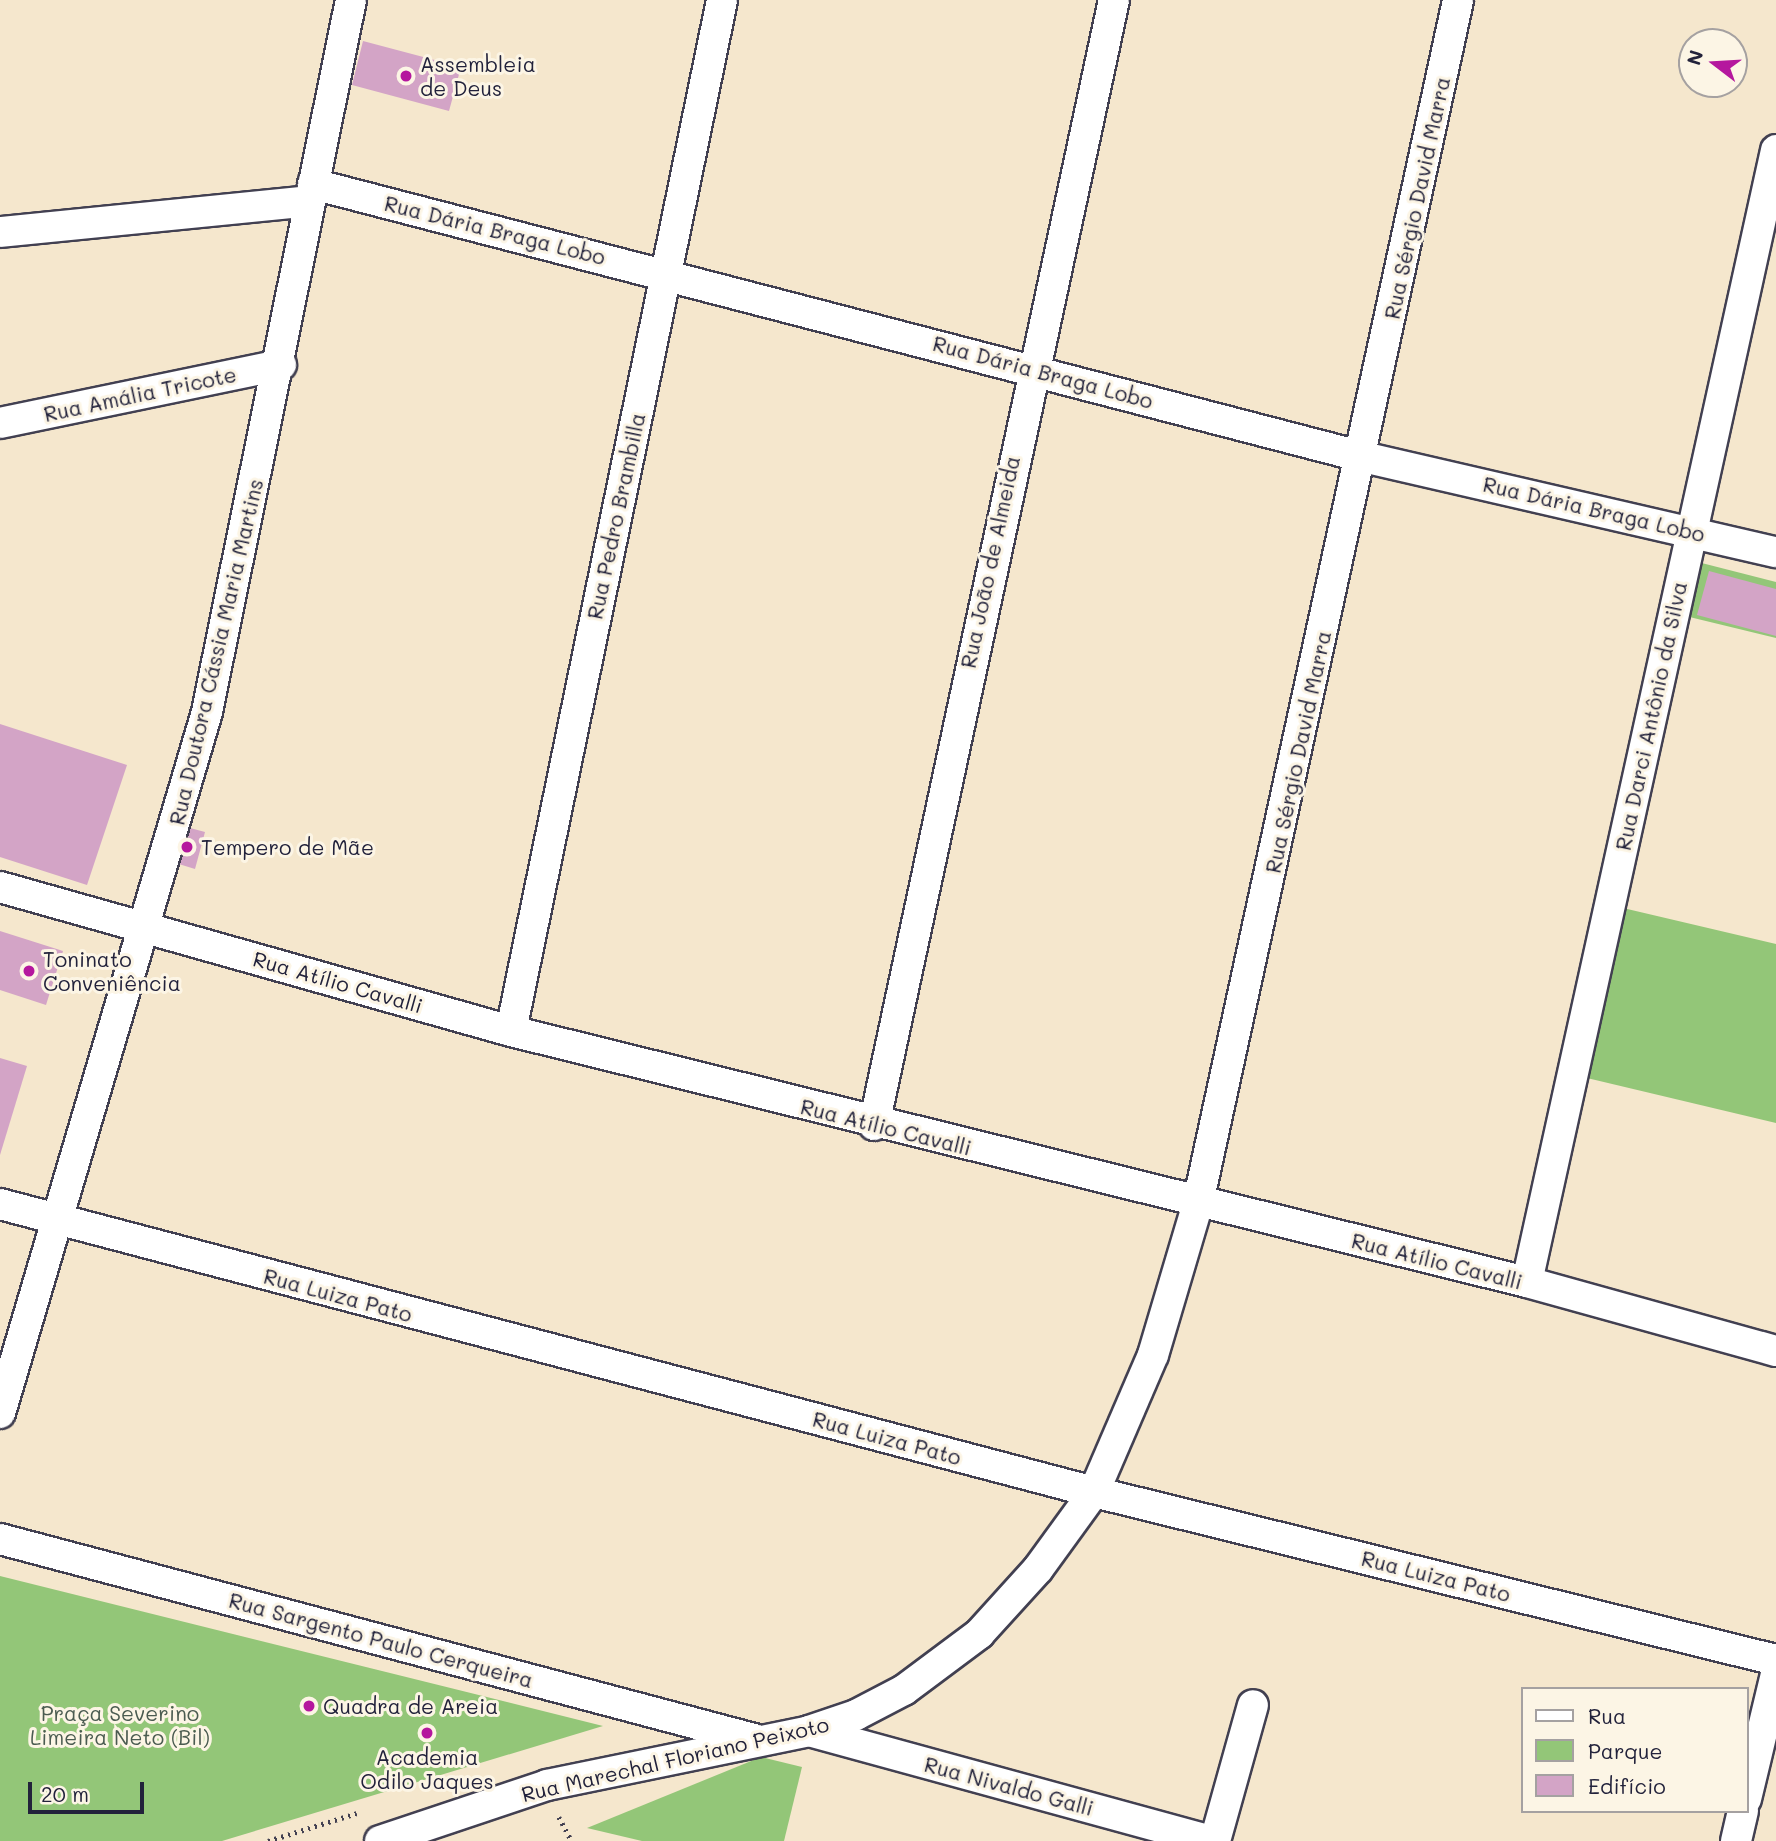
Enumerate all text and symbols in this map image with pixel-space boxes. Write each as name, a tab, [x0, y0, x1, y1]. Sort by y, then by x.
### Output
north arrow	[1678, 28, 1748, 98]
text: N	[1680, 47, 1708, 68]
place label: Assembleia de Deus	[420, 51, 536, 101]
marker: Assembleia de Deus	[398, 68, 414, 84]
street label: Rua Sérgio David Marra	[1379, 75, 1455, 321]
street label: Rua Dária Braga Lobo	[382, 190, 608, 270]
street label: Rua Dária Braga Lobo	[930, 330, 1156, 414]
street label: Rua Amália Tricote	[41, 361, 239, 427]
street label: Rua Pedro Brambilla	[582, 410, 650, 622]
street label: Rua João de Almeida	[955, 454, 1025, 670]
street label: Rua Dária Braga Lobo	[1481, 471, 1707, 547]
street label: Rua Doutora Cássia Maria Martins	[164, 477, 268, 827]
street label: Rua Darci Antônio da Silva	[1610, 579, 1692, 853]
street label: Rua Sérgio David Marra	[1260, 629, 1336, 875]
place label: Tempero de Mãe	[201, 834, 374, 860]
marker: Tempero de Mãe	[179, 839, 195, 855]
place label: Toninato Conveniência	[43, 946, 181, 996]
street label: Rua Atílio Cavalli	[250, 946, 426, 1018]
marker: Toninato Conveniência	[21, 963, 37, 979]
street label: Rua Atílio Cavalli	[798, 1094, 974, 1160]
street label: Rua Atílio Cavalli	[1349, 1228, 1525, 1294]
street label: Rua Luiza Pato	[261, 1263, 415, 1327]
street label: Rua Luiza Pato	[810, 1406, 964, 1470]
street label: Rua Luiza Pato	[1359, 1545, 1513, 1607]
street label: Rua Sargento Paulo Cerqueira	[226, 1587, 536, 1693]
legend	[1520, 1687, 1748, 1813]
place label: Quadra de Areia	[323, 1693, 498, 1719]
marker: Quadra de Areia	[301, 1698, 317, 1714]
park label: Praça Severino Limeira Neto (Bil)	[30, 1700, 210, 1750]
text: Rua	[1588, 1702, 1626, 1729]
street label: Rua Marechal Floriano Peixoto	[519, 1711, 831, 1807]
marker: Academia Odilo Jaques	[419, 1725, 435, 1741]
text: Parque	[1588, 1737, 1662, 1764]
place label: Academia Odilo Jaques	[360, 1744, 494, 1794]
street label: Rua Nivaldo Galli	[922, 1751, 1096, 1821]
scale bar	[32, 1768, 147, 1812]
text: Edifício	[1588, 1772, 1666, 1799]
text: 20 m	[41, 1780, 89, 1807]

